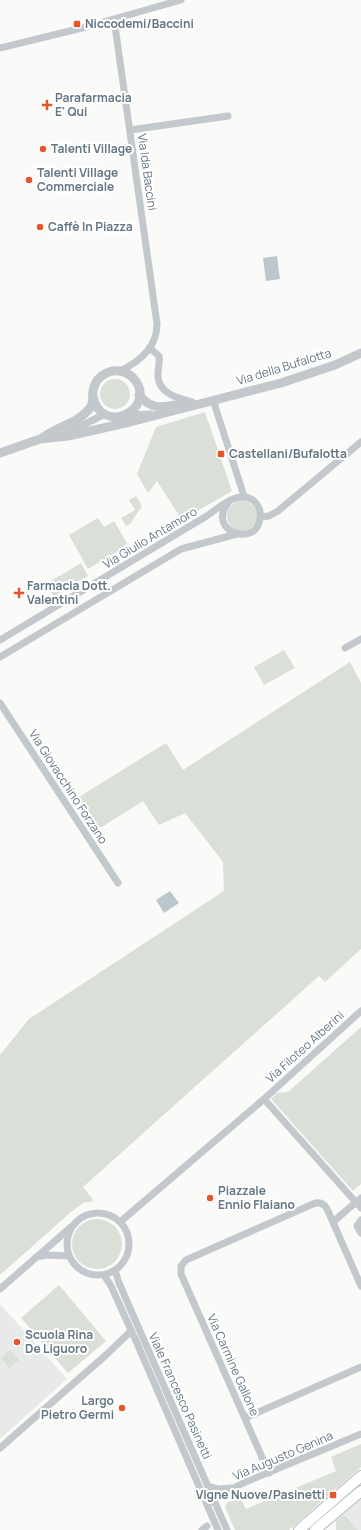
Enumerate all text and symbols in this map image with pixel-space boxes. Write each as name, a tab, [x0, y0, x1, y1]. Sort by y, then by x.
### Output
place label: Niccodemi/Baccini	[85, 15, 194, 32]
marker: Niccodemi/Baccini	[72, 19, 82, 29]
place label: Parafarmacia E' Qui	[55, 89, 132, 120]
marker: Parafarmacia E' Qui	[42, 100, 52, 110]
street label: Via Ida Baccini	[134, 132, 161, 212]
place label: Talenti Village	[51, 140, 132, 157]
marker: Talenti Village	[38, 144, 48, 154]
place label: Talenti Village Commerciale	[37, 164, 118, 195]
marker: Talenti Village Commerciale	[24, 175, 34, 185]
place label: Caffè In Piazza	[48, 218, 133, 235]
marker: Caffè In Piazza	[35, 222, 45, 232]
street label: Via della Bufalotta	[234, 344, 333, 389]
place label: Castellani/Bufalotta	[229, 445, 347, 462]
marker: Castellani/Bufalotta	[216, 449, 226, 459]
street label: Via Giulio Antamoro	[99, 503, 200, 572]
place label: Farmacia Dott. Valentini	[27, 577, 111, 608]
marker: Farmacia Dott. Valentini	[14, 588, 24, 598]
street label: Via Giovacchino Forzano	[25, 726, 112, 847]
street label: Via Filoteo Alberini	[262, 1007, 348, 1086]
place label: Piazzale Ennio Flaiano	[218, 1182, 295, 1213]
marker: Piazzale Ennio Flaiano	[205, 1193, 215, 1203]
street label: Via Carmine Gallone	[203, 1311, 264, 1418]
place label: Scuola Rina De Liguoro	[25, 1326, 93, 1357]
street label: Viale Francesco Pasinetti	[145, 1330, 216, 1462]
marker: Scuola Rina De Liguoro	[12, 1337, 22, 1347]
place label: Largo Pietro Germi	[41, 1392, 114, 1423]
marker: Largo Pietro Germi	[117, 1403, 127, 1413]
street label: Via Augusto Genina	[230, 1427, 335, 1484]
place label: Vigne Nuove/Pasinetti	[196, 1486, 325, 1503]
marker: Vigne Nuove/Pasinetti	[328, 1490, 338, 1500]

